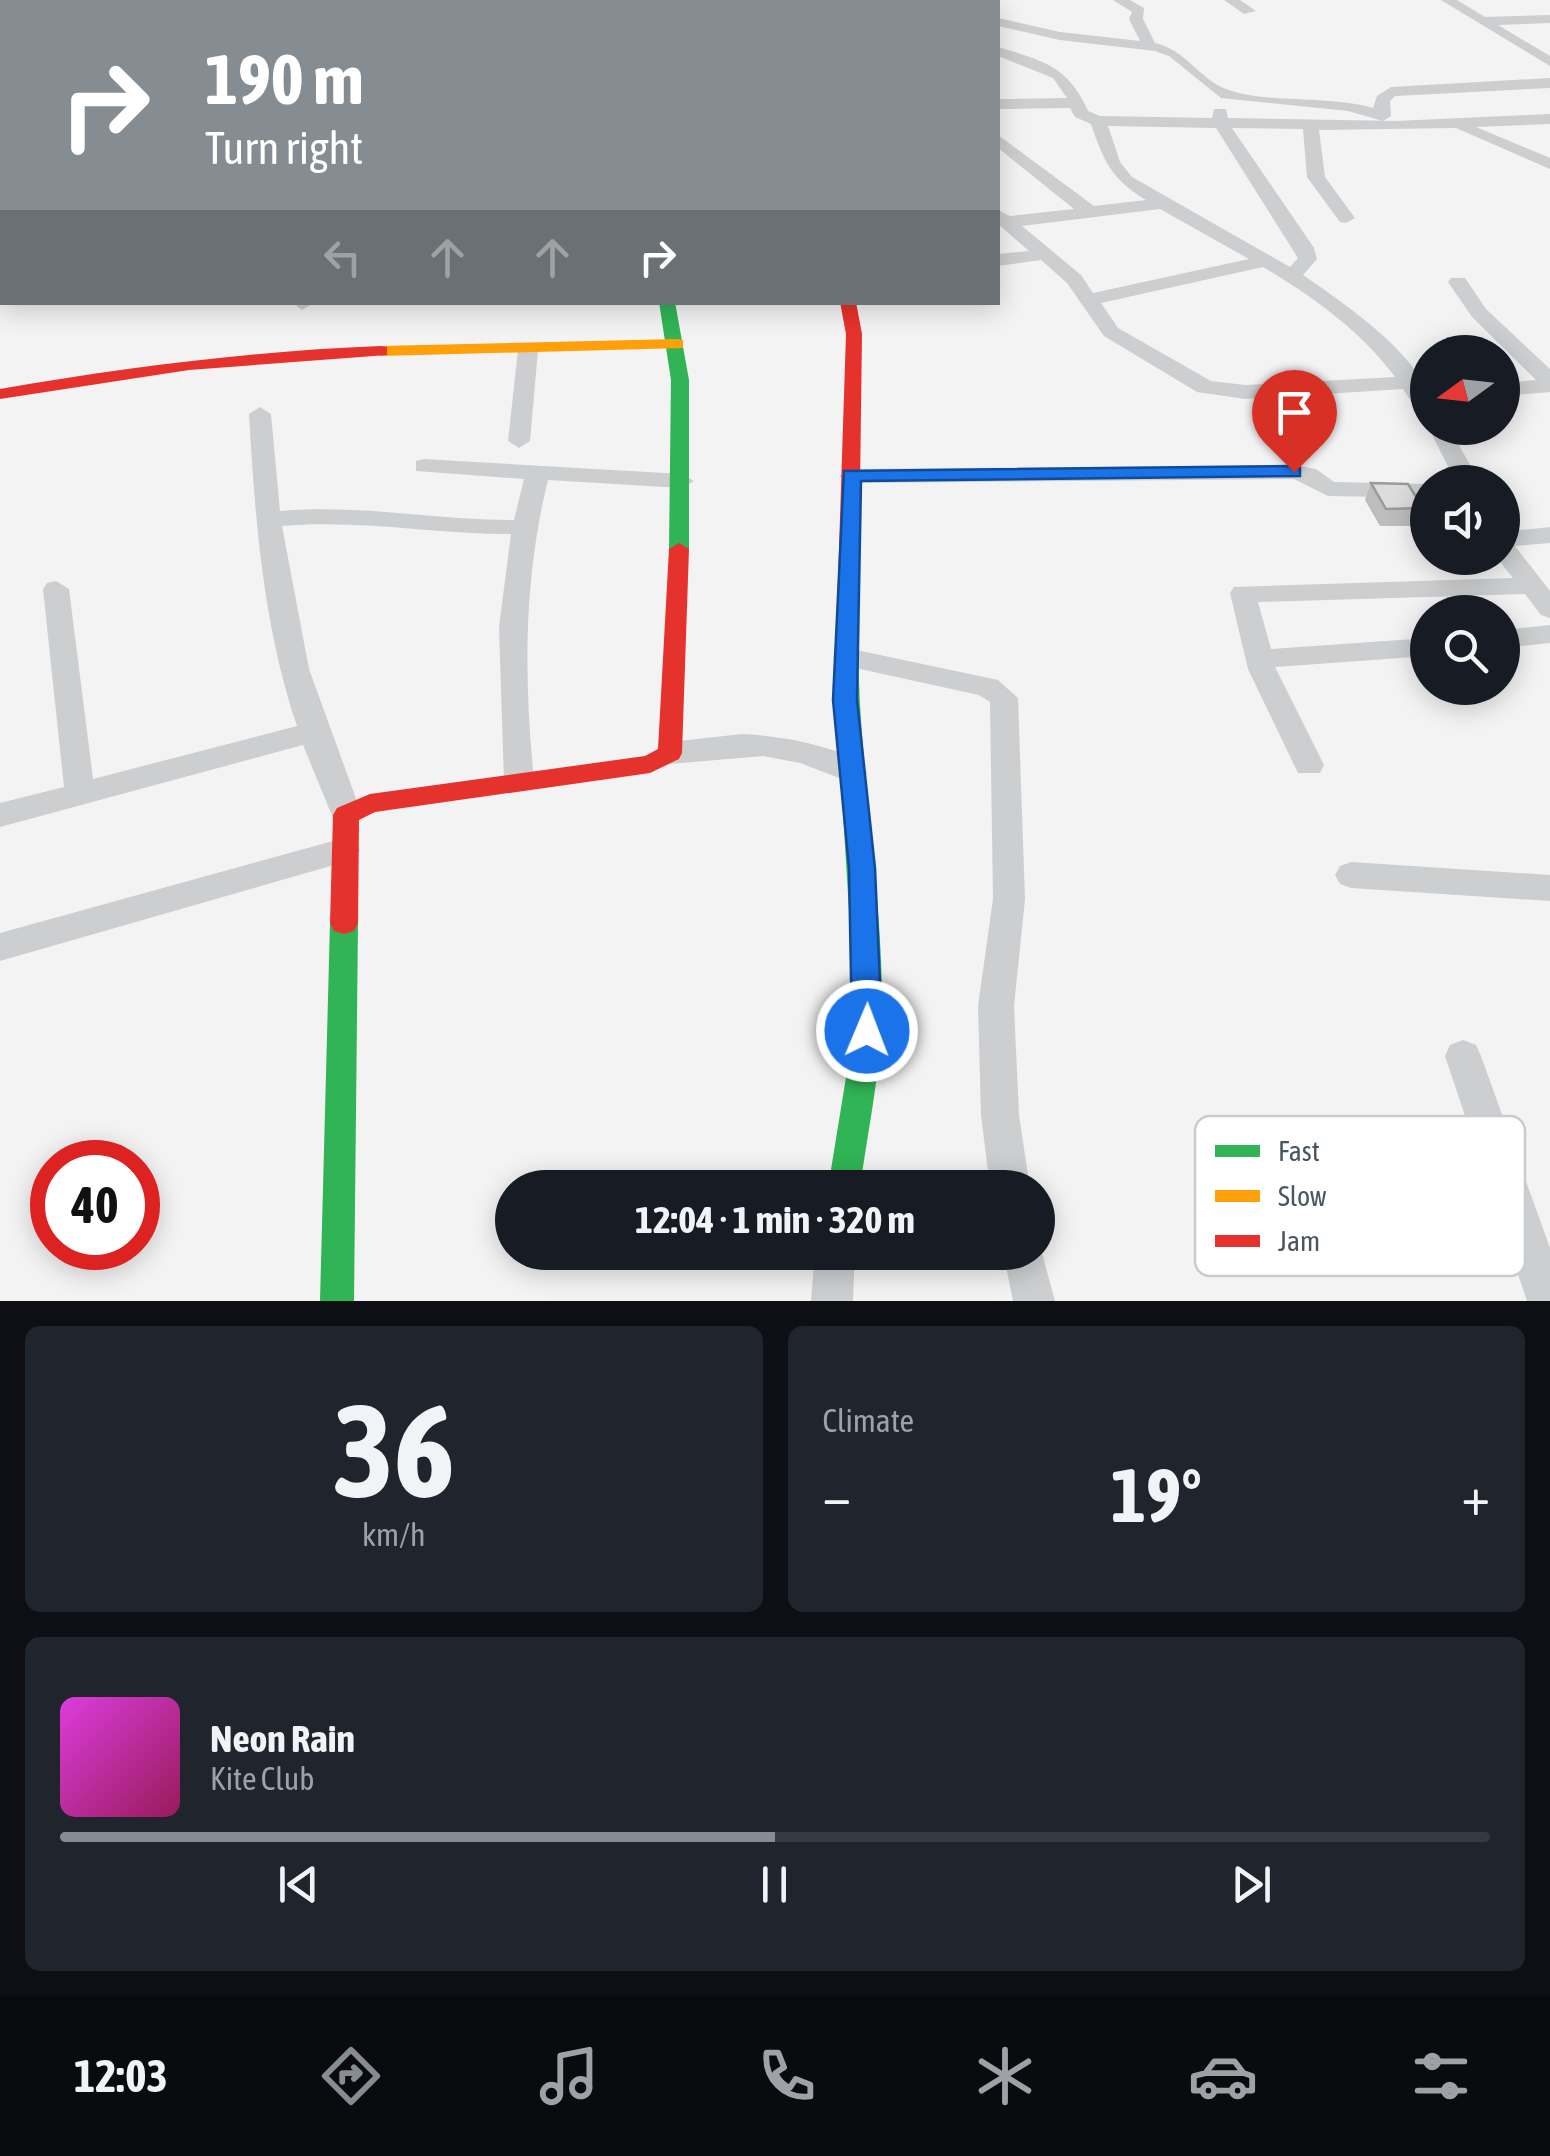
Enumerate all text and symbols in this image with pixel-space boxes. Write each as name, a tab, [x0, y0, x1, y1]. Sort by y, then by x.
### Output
text: 190 m	[205, 39, 364, 119]
icon: right	[40, 40, 170, 170]
text: Turn right	[205, 122, 363, 174]
icon: left	[315, 230, 370, 285]
icon: ahead	[420, 230, 475, 285]
icon: ahead	[525, 230, 580, 285]
icon: right	[630, 230, 685, 285]
north arrow	[1410, 335, 1520, 445]
map controls	[1410, 335, 1520, 705]
pin	[1252, 370, 1337, 473]
icon: arrive	[1267, 385, 1322, 440]
button: sound	[1410, 465, 1520, 575]
button: search	[1410, 595, 1520, 705]
position arrow	[815, 979, 919, 1083]
legend	[1195, 1116, 1525, 1276]
text: Fast	[1278, 1135, 1320, 1167]
speed limit sign: 40	[30, 1140, 160, 1270]
text: Slow	[1278, 1180, 1327, 1212]
text: 12:04 · 1 min · 320 m	[635, 1198, 915, 1241]
text: Jam	[1278, 1225, 1320, 1257]
text: 36	[333, 1376, 455, 1525]
text: Climate	[823, 1402, 914, 1439]
text: 19°	[1111, 1452, 1202, 1538]
text: −	[823, 1464, 851, 1527]
text: +	[1461, 1464, 1490, 1527]
text: km/h	[362, 1516, 425, 1553]
text: Neon Rain	[210, 1717, 355, 1760]
text: Kite Club	[210, 1760, 314, 1797]
icon: previous	[271, 1857, 326, 1912]
icon: pause	[747, 1857, 802, 1912]
icon: next	[1224, 1857, 1279, 1912]
icon: directions	[316, 2041, 386, 2111]
icon: music	[534, 2041, 604, 2111]
icon: phone	[752, 2041, 822, 2111]
icon: climate	[970, 2041, 1040, 2111]
icon: car	[1188, 2041, 1258, 2111]
icon: filters	[1406, 2041, 1476, 2111]
text: 12:03	[74, 2050, 168, 2102]

